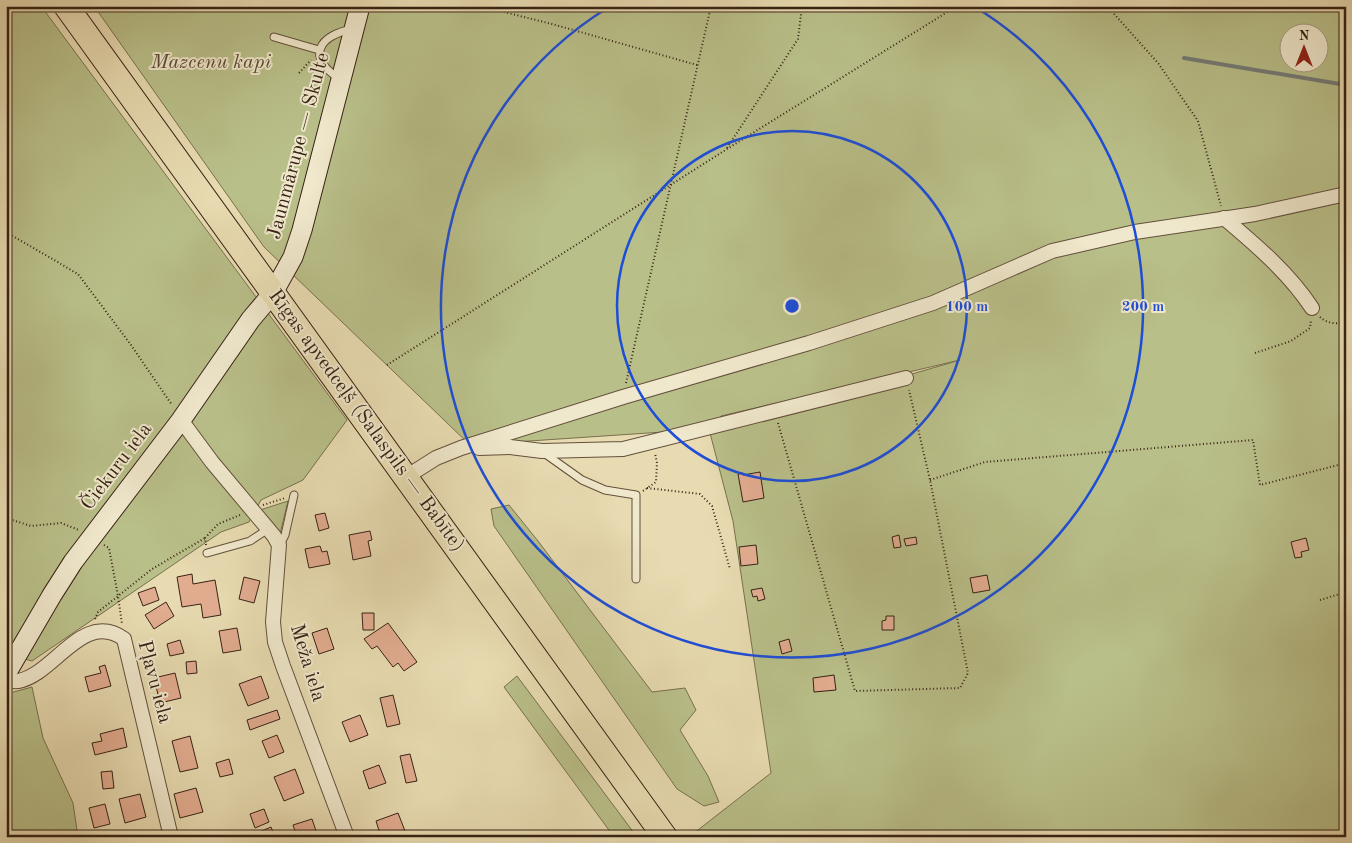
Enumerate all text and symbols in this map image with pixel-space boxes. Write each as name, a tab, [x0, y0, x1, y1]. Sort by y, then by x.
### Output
north arrow	[1280, 22, 1330, 72]
text: N	[1299, 29, 1310, 43]
street label: Jaunmārupe — Skulte	[264, 50, 334, 242]
park label: Mazcenu kapi	[150, 53, 272, 73]
street label: Rīgas apvedceļš (Salaspils — Babīte)	[264, 286, 468, 556]
centre of rings	[783, 297, 801, 315]
text: 100 m	[946, 300, 988, 315]
text: 200 m	[1122, 300, 1164, 315]
street label: Čiekuru iela	[75, 417, 156, 514]
street label: Meža iela	[286, 622, 328, 704]
street label: Pļavu iela	[133, 638, 175, 726]

